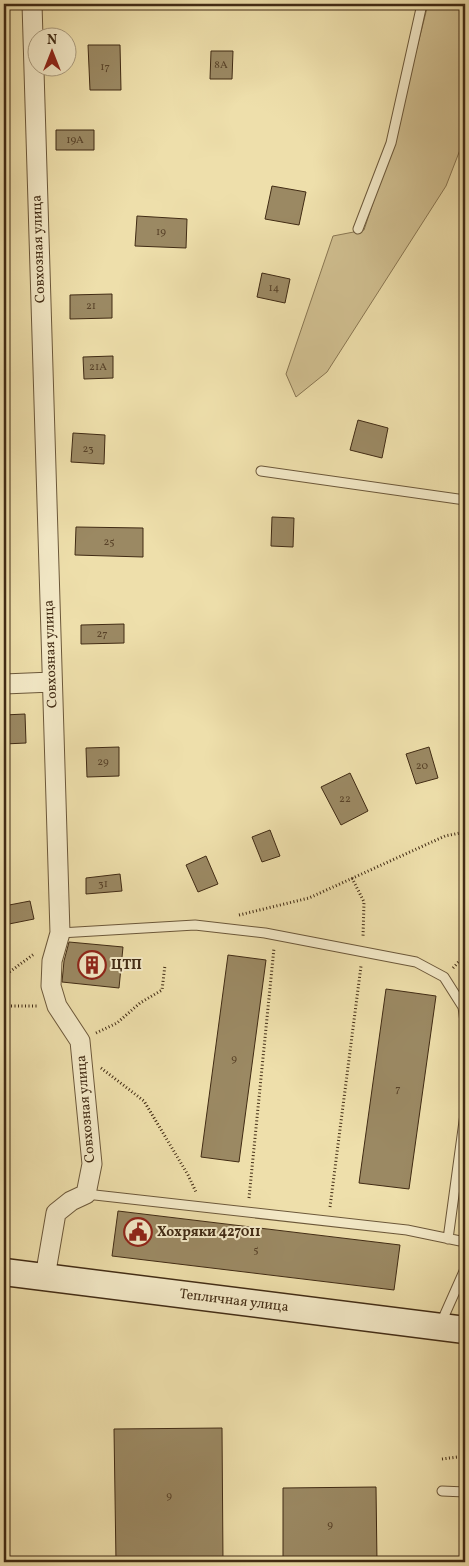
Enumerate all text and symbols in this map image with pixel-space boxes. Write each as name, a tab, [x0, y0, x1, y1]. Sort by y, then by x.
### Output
north arrow	[28, 28, 78, 78]
text: N	[47, 31, 57, 50]
house number: 8А	[214, 58, 228, 73]
house number: 17	[100, 60, 110, 75]
house number: 19А	[66, 133, 84, 148]
street label: Совхозная улица	[28, 195, 50, 303]
house number: 19	[156, 225, 166, 240]
house number: 14	[269, 281, 280, 296]
house number: 21	[86, 299, 96, 314]
house number: 21А	[89, 360, 107, 375]
house number: 23	[82, 442, 94, 457]
house number: 25	[103, 535, 115, 550]
street label: Совхозная улица	[40, 600, 62, 708]
house number: 27	[97, 627, 107, 642]
house number: 29	[97, 755, 109, 770]
house number: 20	[416, 759, 429, 774]
house number: 22	[339, 792, 351, 807]
house number: 31	[98, 877, 108, 892]
building icon: ЦТП	[77, 950, 107, 980]
place label: ЦТП	[111, 956, 142, 975]
house number: 9	[231, 1052, 237, 1067]
street label: Совхозная улица	[72, 1054, 100, 1164]
house number: 7	[395, 1082, 401, 1097]
public building icon: Хохряки 427011	[123, 1217, 153, 1247]
place label: Хохряки 427011	[157, 1223, 261, 1242]
house number: 5	[253, 1243, 259, 1258]
street label: Тепличная улица	[178, 1285, 290, 1317]
house number: 9	[166, 1489, 172, 1504]
house number: 9	[327, 1518, 333, 1533]

